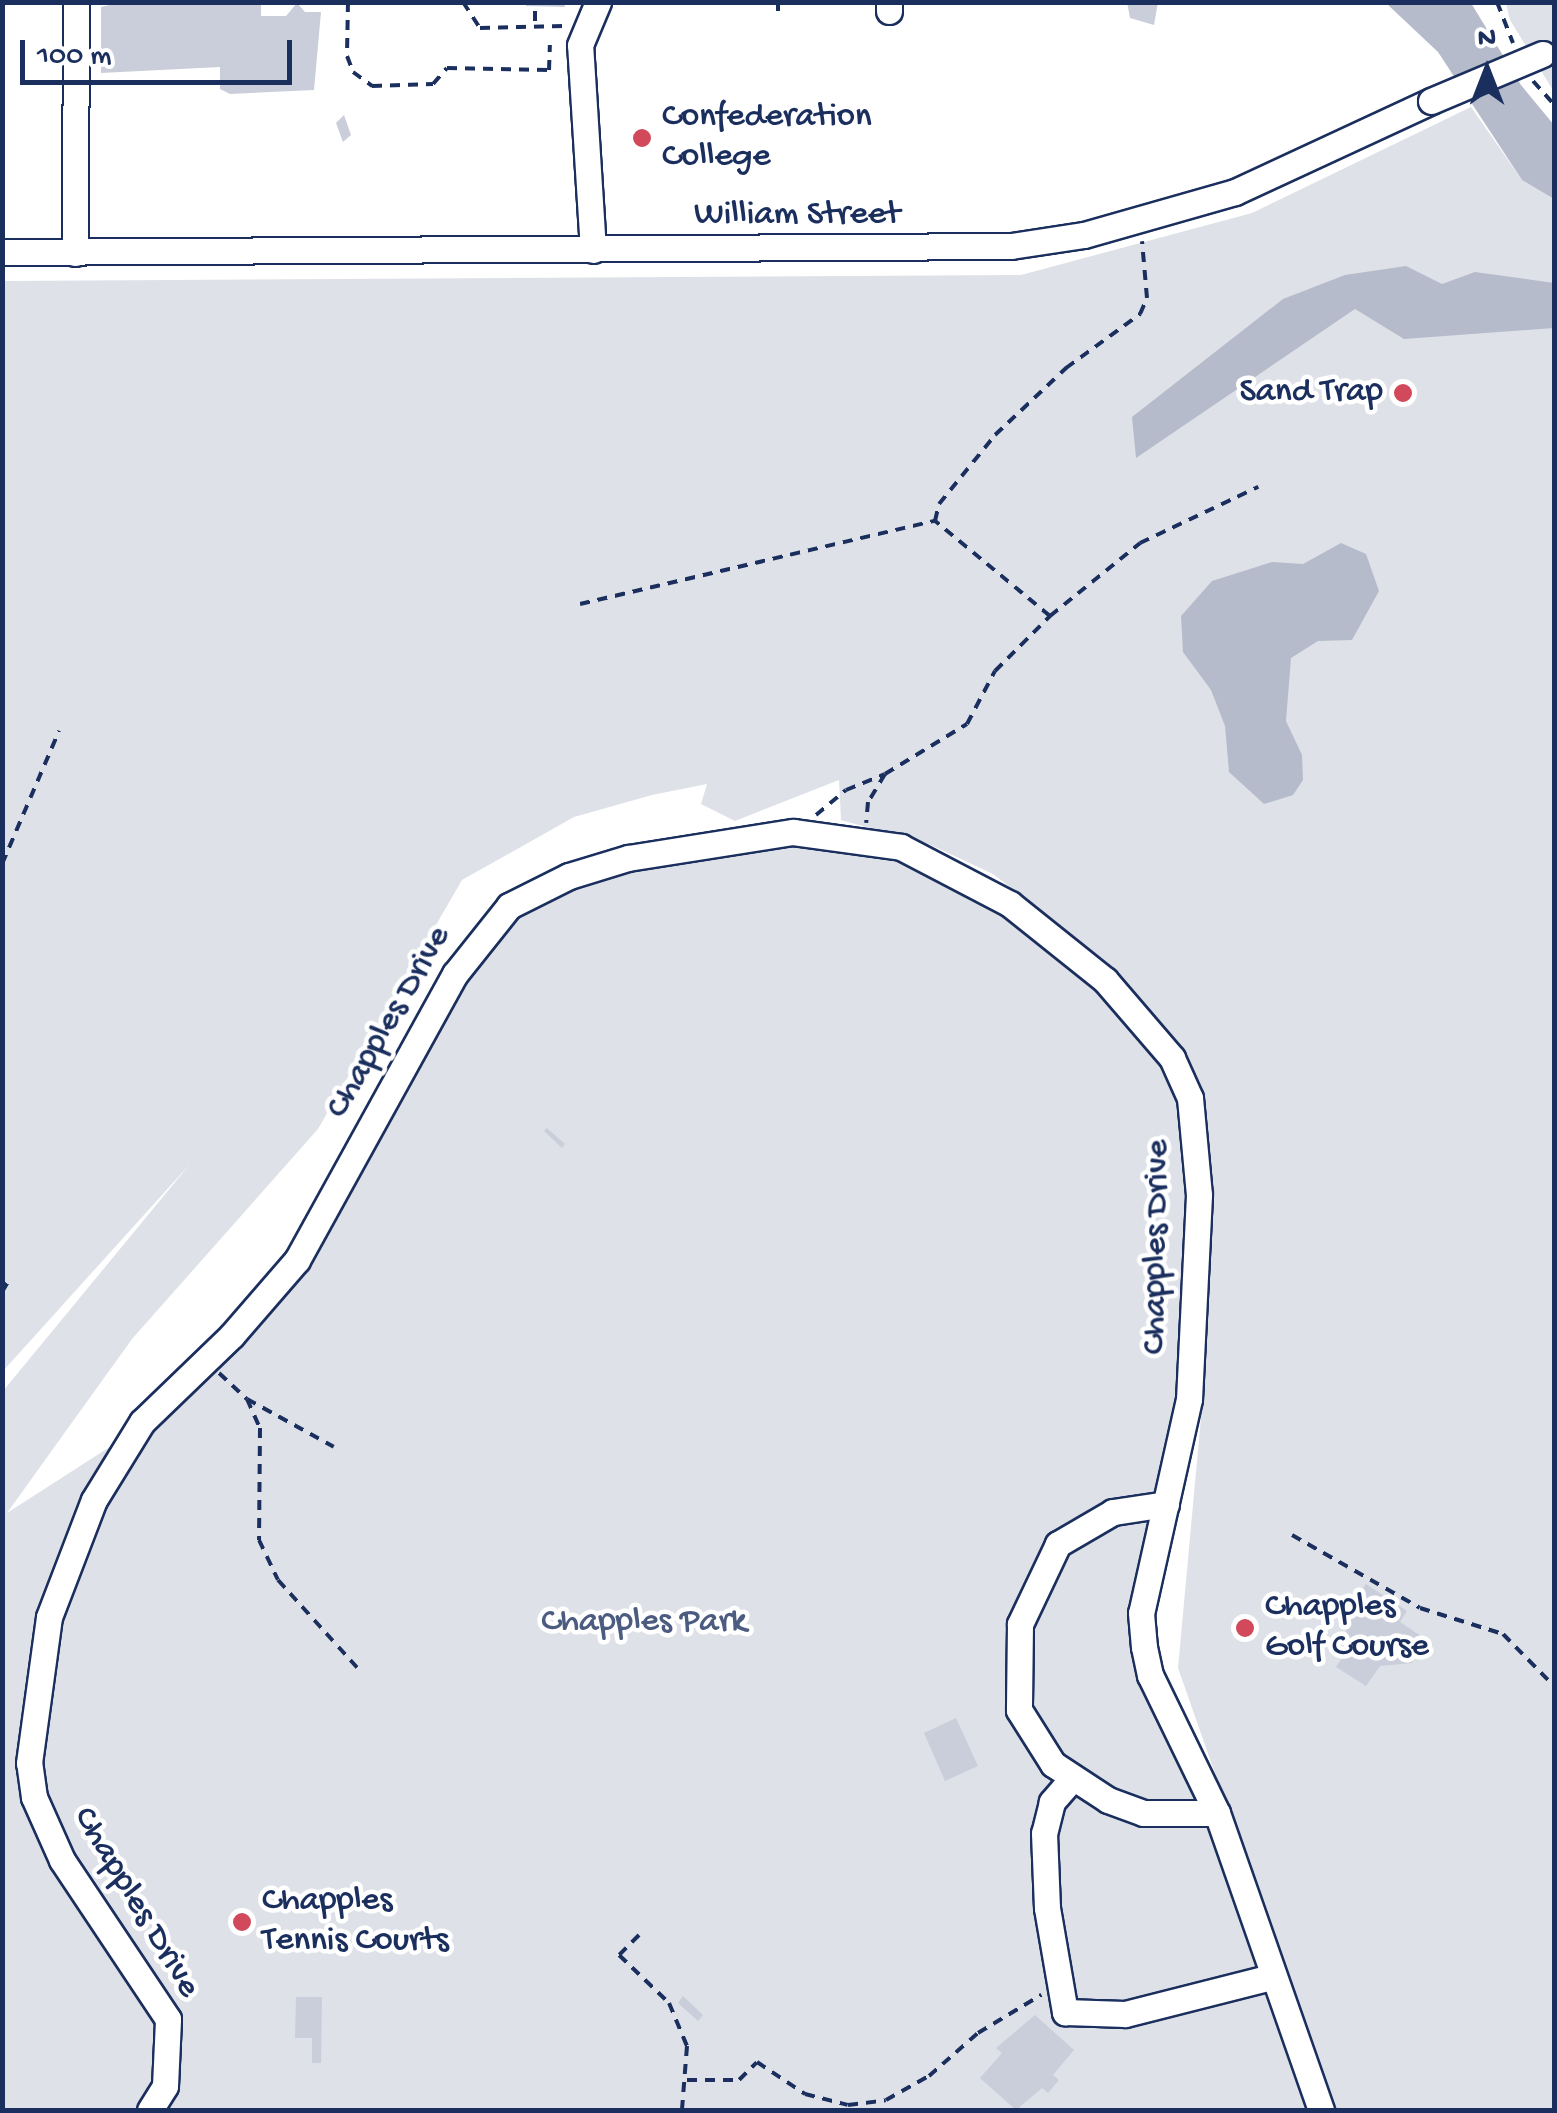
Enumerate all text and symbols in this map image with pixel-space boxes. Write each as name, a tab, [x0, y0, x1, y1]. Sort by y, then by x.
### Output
scale bar	[25, 20, 298, 82]
north arrow	[1437, 20, 1537, 120]
text: N	[1478, 23, 1496, 56]
text: 100 m	[37, 40, 112, 75]
place label: Confederation College	[662, 97, 872, 179]
marker: Confederation College	[631, 127, 653, 149]
street label: William Street	[694, 195, 900, 237]
place label: Sand Trap	[1239, 372, 1383, 414]
marker: Sand Trap	[1392, 382, 1414, 404]
street label: Chapples Drive	[318, 919, 462, 1127]
street label: Chapples Drive	[1135, 1139, 1181, 1355]
place label: Chapples Golf Course	[1265, 1587, 1429, 1669]
park label: Chapples Park	[541, 1602, 747, 1644]
marker: Chapples Golf Course	[1234, 1617, 1256, 1639]
street label: Chapples Drive	[62, 1800, 208, 2006]
place label: Chapples Tennis Courts	[262, 1881, 449, 1963]
marker: Chapples Tennis Courts	[231, 1911, 253, 1933]

